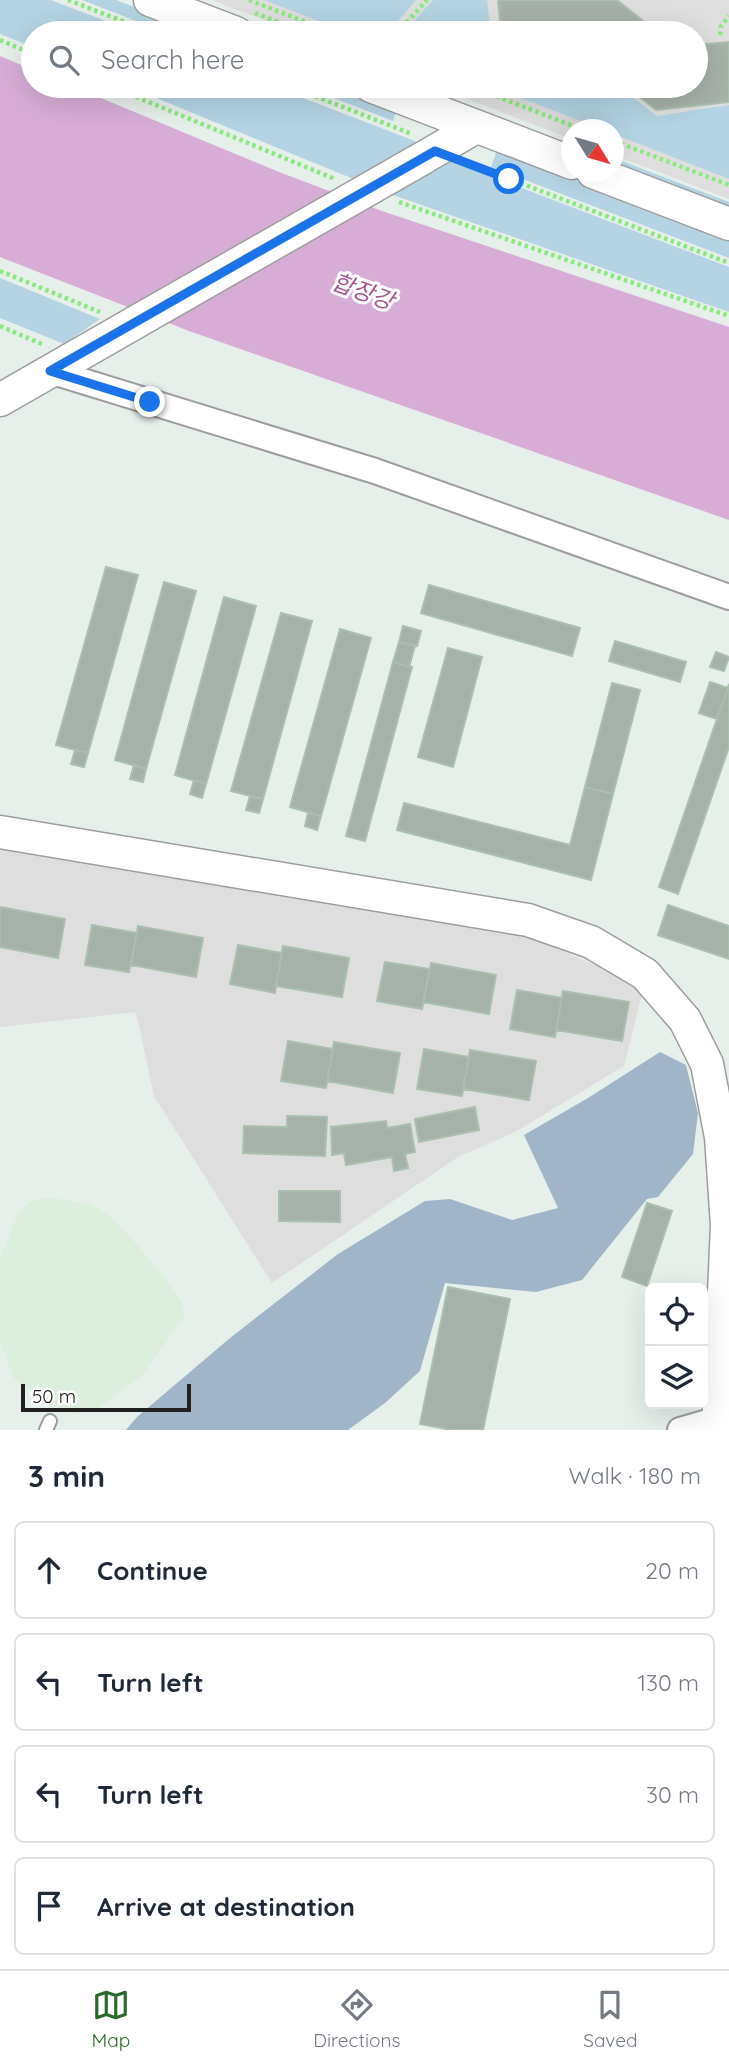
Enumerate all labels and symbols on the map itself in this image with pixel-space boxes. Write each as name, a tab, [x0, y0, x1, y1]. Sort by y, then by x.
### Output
north arrow	[561, 119, 624, 182]
route start	[493, 163, 524, 194]
water label: 합장강	[328, 267, 400, 316]
route end	[134, 386, 165, 417]
scale bar	[21, 1381, 191, 1413]

